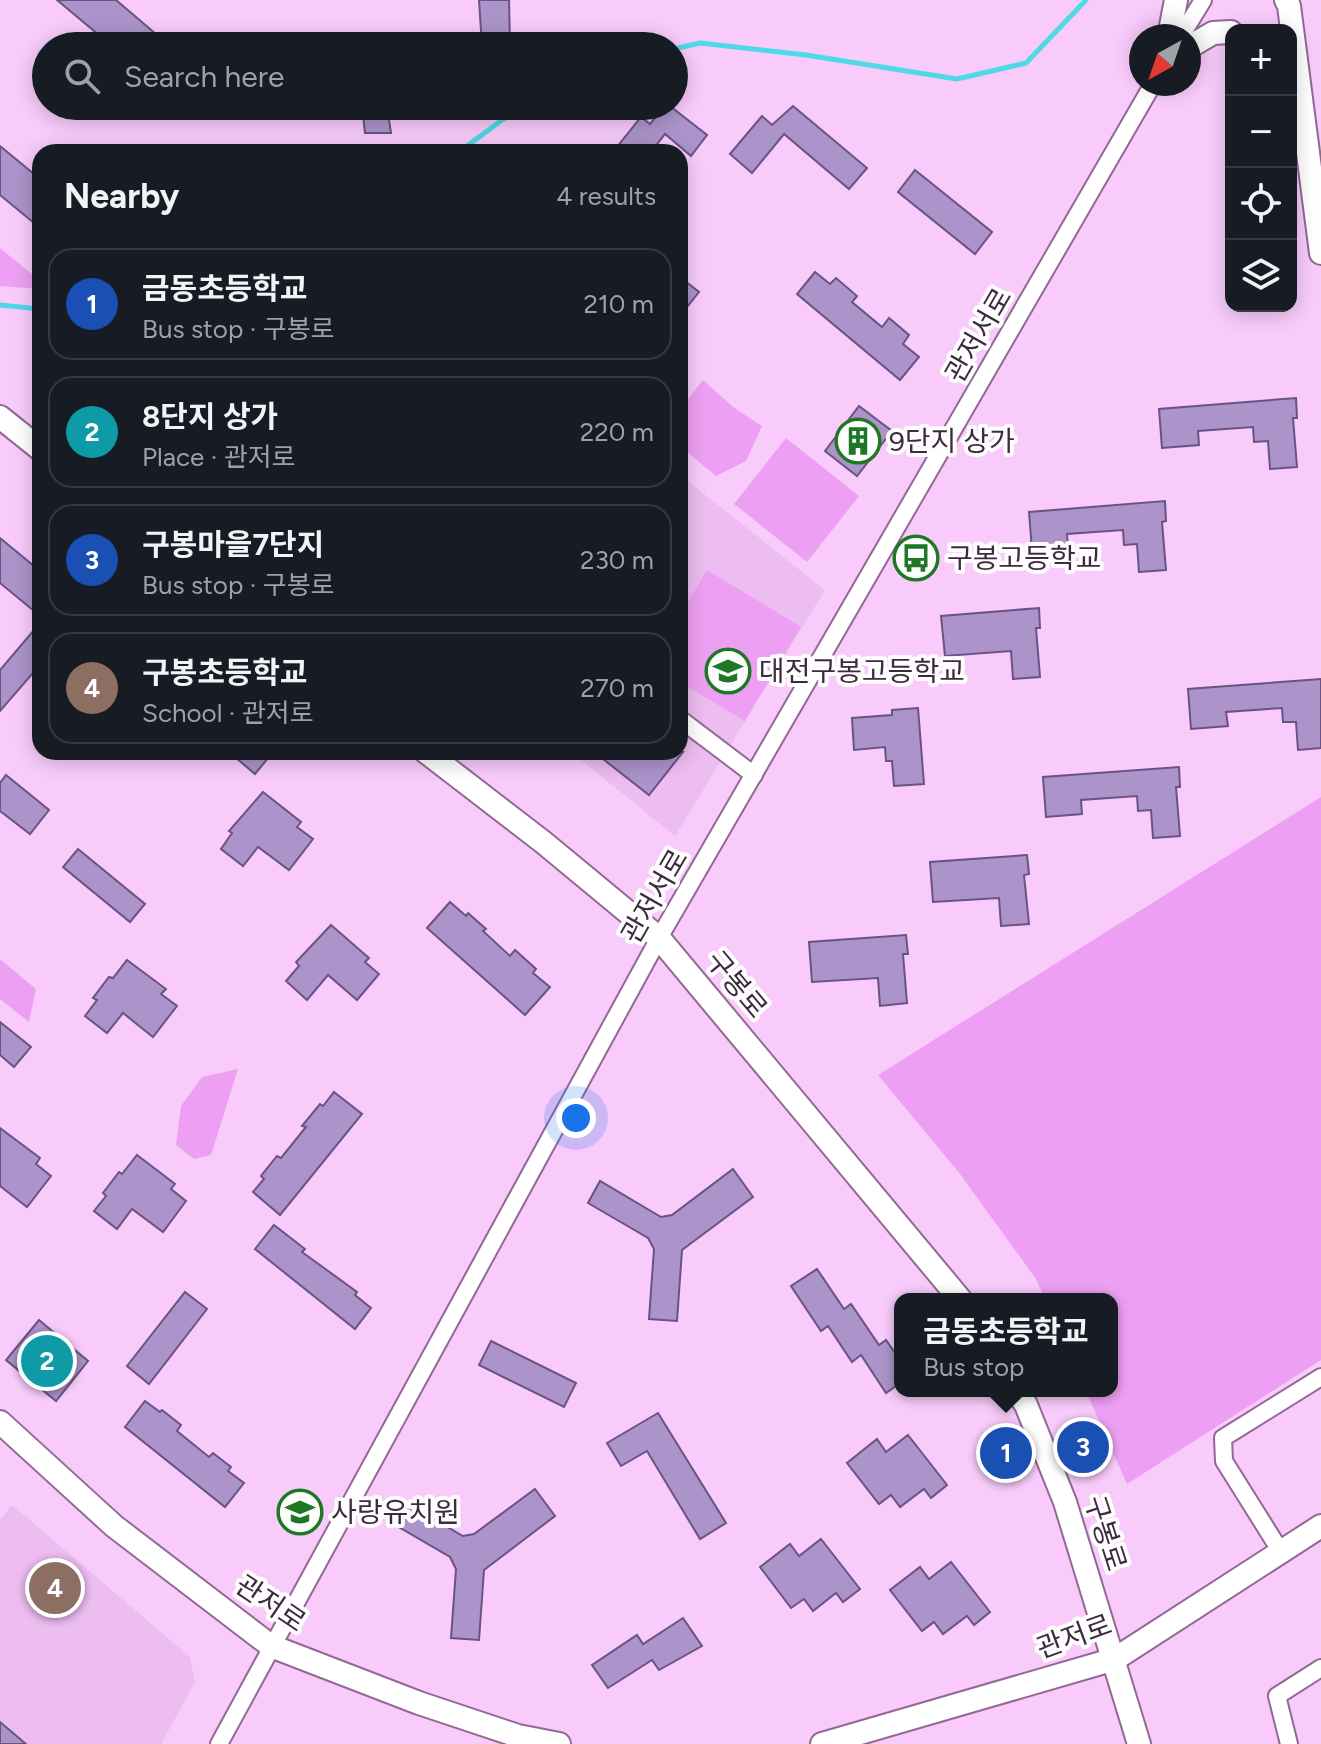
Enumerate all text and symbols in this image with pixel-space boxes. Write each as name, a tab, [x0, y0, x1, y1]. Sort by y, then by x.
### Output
north arrow	[1129, 24, 1201, 96]
map controls	[1225, 24, 1297, 312]
button: +	[1225, 24, 1297, 96]
search box	[32, 32, 688, 120]
icon: search	[60, 54, 104, 98]
text: Search here	[124, 58, 284, 95]
button: −	[1225, 96, 1297, 168]
button: locate	[1225, 168, 1297, 240]
text: Nearby	[64, 176, 179, 217]
text: 4 results	[556, 180, 656, 212]
button: layers	[1225, 240, 1297, 312]
text: 금동초등학교	[142, 270, 308, 307]
street label: 관저서로	[938, 282, 1018, 388]
text: 1	[87, 288, 97, 320]
text: 210 m	[584, 288, 654, 320]
text: Bus stop · 구봉로	[142, 313, 334, 345]
text: 8단지 상가	[142, 398, 278, 435]
text: 2	[84, 416, 100, 448]
text: 220 m	[580, 416, 654, 448]
building icon: 9단지 상가	[834, 417, 882, 465]
place label: 9단지 상가	[889, 424, 1015, 458]
text: Place · 관저로	[142, 441, 296, 473]
text: 구봉마을7단지	[142, 526, 324, 563]
bus stop icon: 구봉고등학교	[892, 534, 940, 582]
place label: 구봉고등학교	[947, 541, 1102, 575]
text: 3	[85, 544, 99, 576]
text: 230 m	[580, 544, 654, 576]
text: Bus stop · 구봉로	[142, 569, 334, 601]
school or university icon: 대전구봉고등학교	[704, 647, 752, 695]
text: 구봉초등학교	[142, 654, 308, 691]
place label: 대전구봉고등학교	[759, 654, 965, 688]
text: 4	[84, 672, 100, 704]
text: 270 m	[580, 672, 654, 704]
text: School · 관저로	[142, 697, 314, 729]
street label: 관저서로	[614, 843, 694, 949]
street label: 구봉로	[699, 943, 775, 1025]
your location	[556, 1098, 596, 1138]
popup	[894, 1293, 1118, 1397]
text: 금동초등학교	[923, 1313, 1089, 1350]
pin: 2	[21, 1331, 73, 1391]
text: Bus stop	[923, 1351, 1024, 1383]
pin: 3	[1057, 1417, 1109, 1477]
pin: 1	[980, 1423, 1032, 1483]
school or university icon: 사랑유치원	[276, 1488, 324, 1536]
street label: 구봉로	[1078, 1491, 1134, 1575]
place label: 사랑유치원	[331, 1495, 460, 1529]
pin: 4	[29, 1558, 81, 1618]
street label: 관저로	[229, 1567, 313, 1639]
street label: 관저로	[1032, 1607, 1116, 1665]

